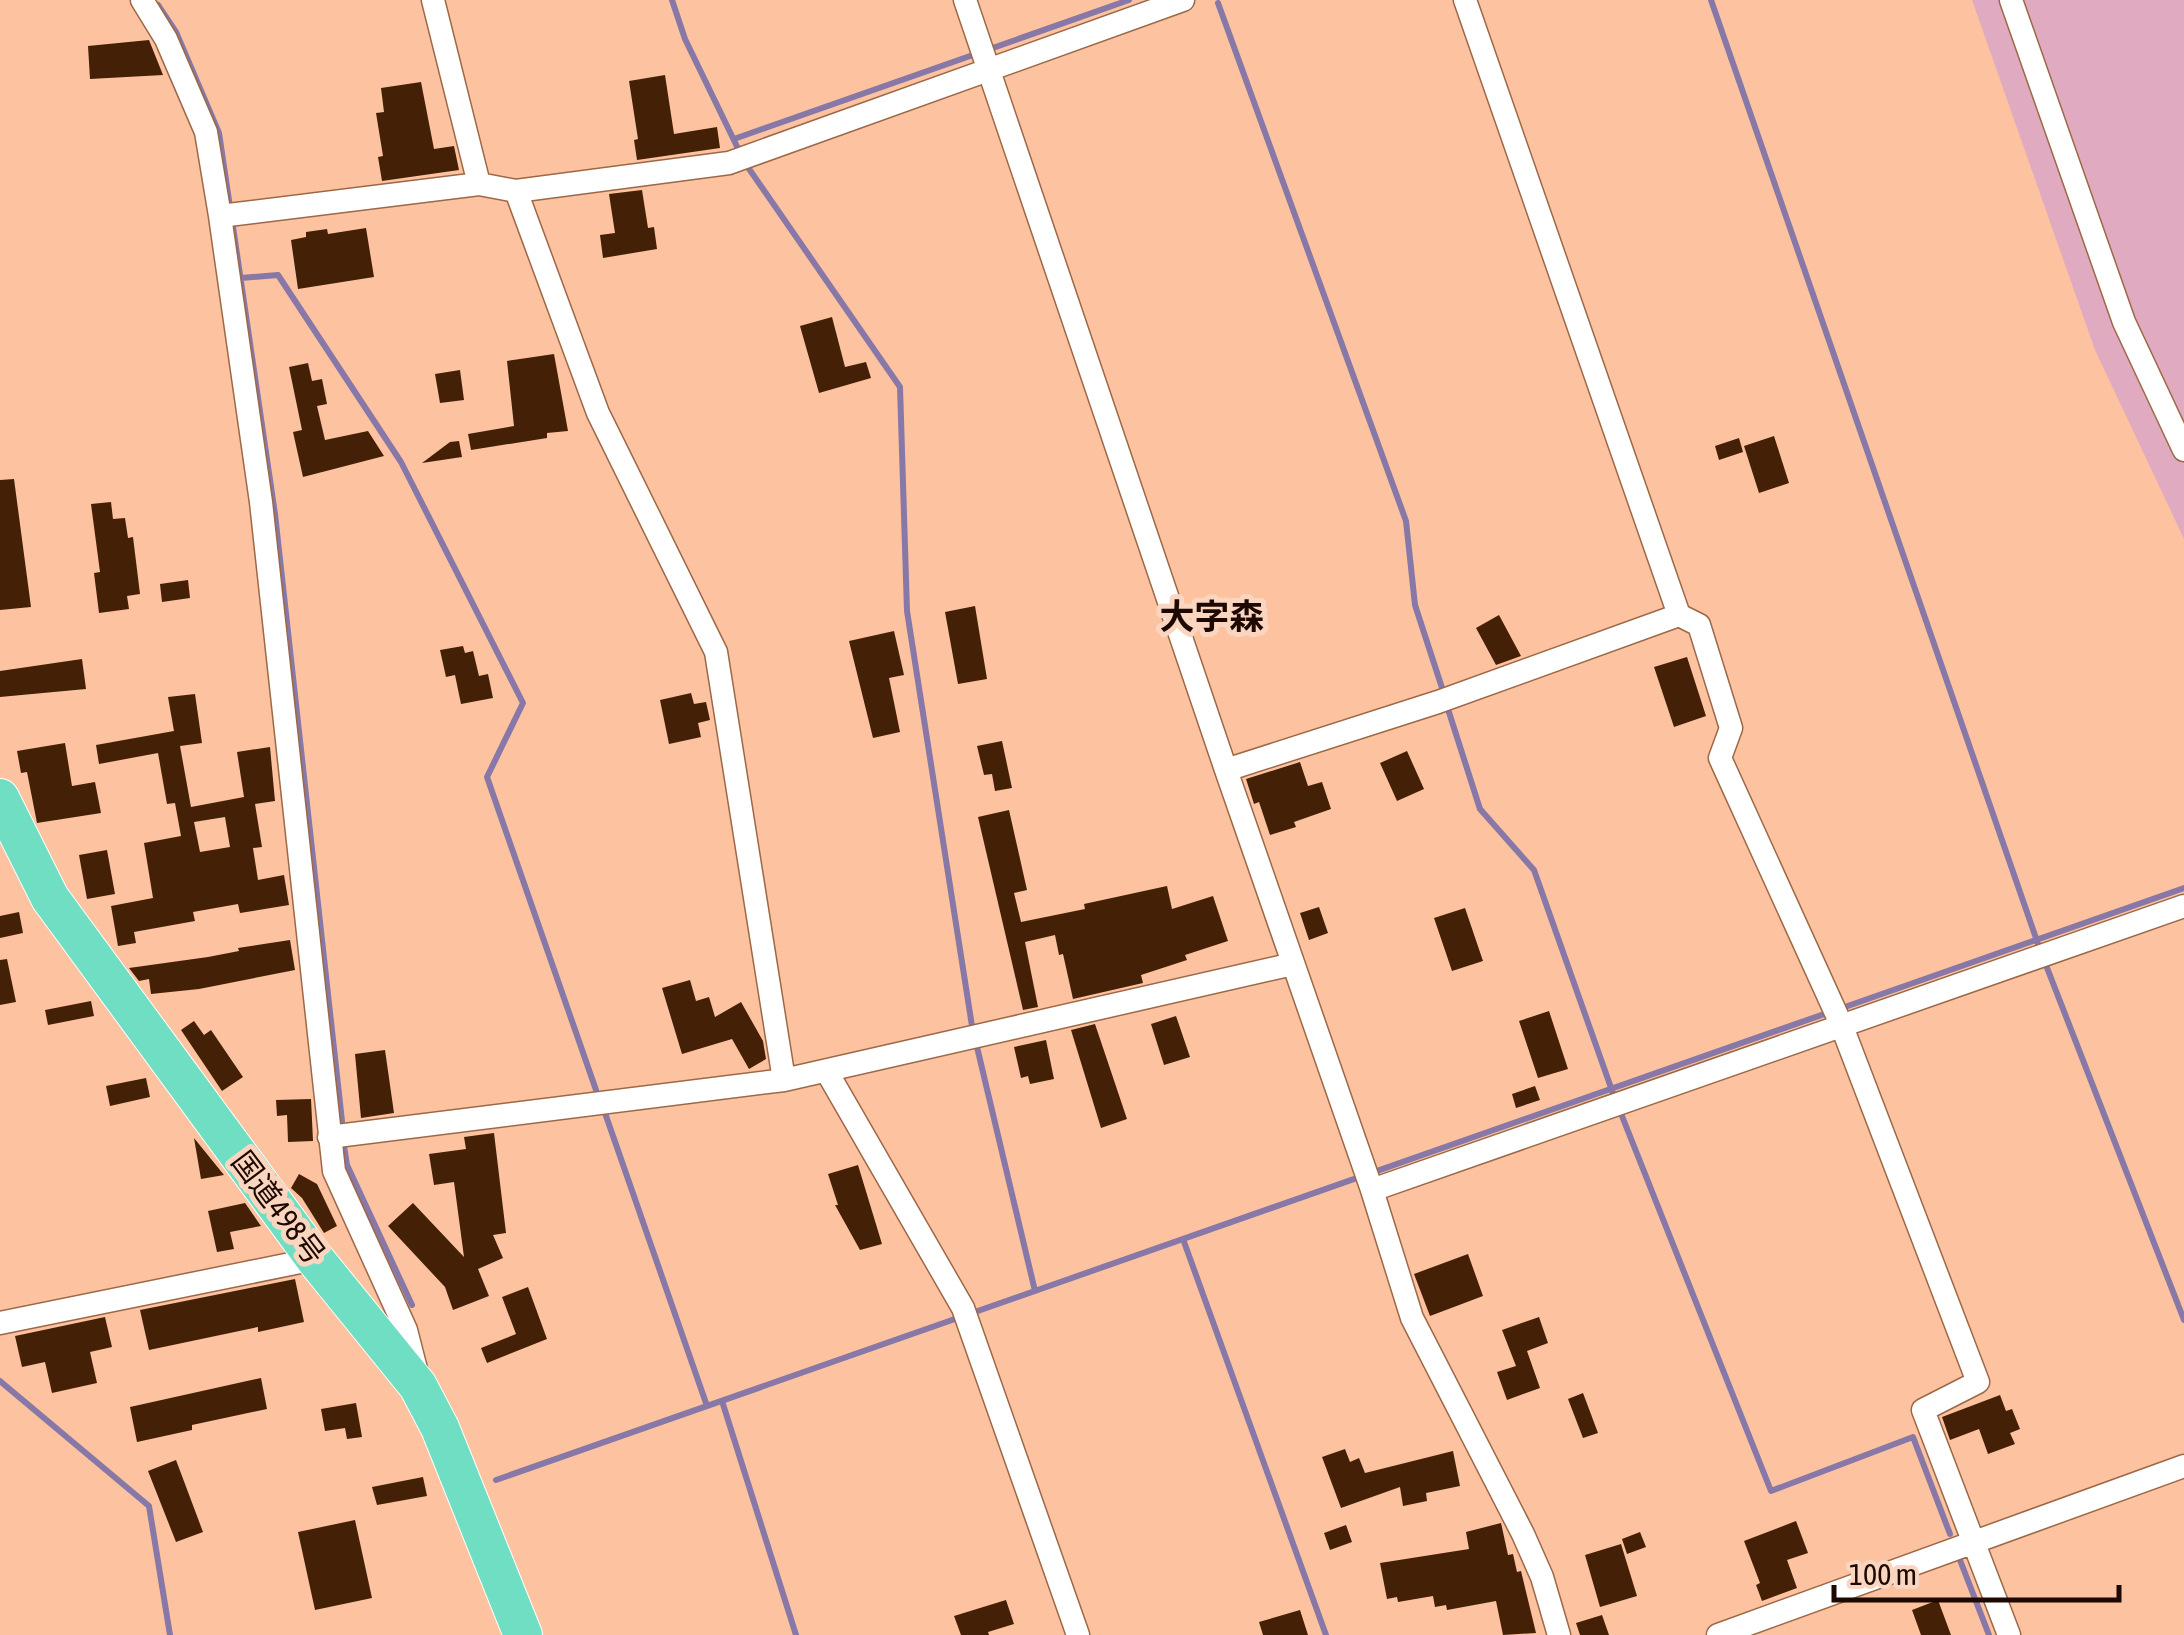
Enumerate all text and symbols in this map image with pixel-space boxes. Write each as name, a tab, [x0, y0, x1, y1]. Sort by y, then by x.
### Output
district label: 大字森	[1159, 596, 1265, 636]
street label: 国道498号	[225, 1144, 332, 1270]
scale bar	[1834, 1540, 2119, 1602]
text: 100 m	[1849, 1557, 1917, 1591]

